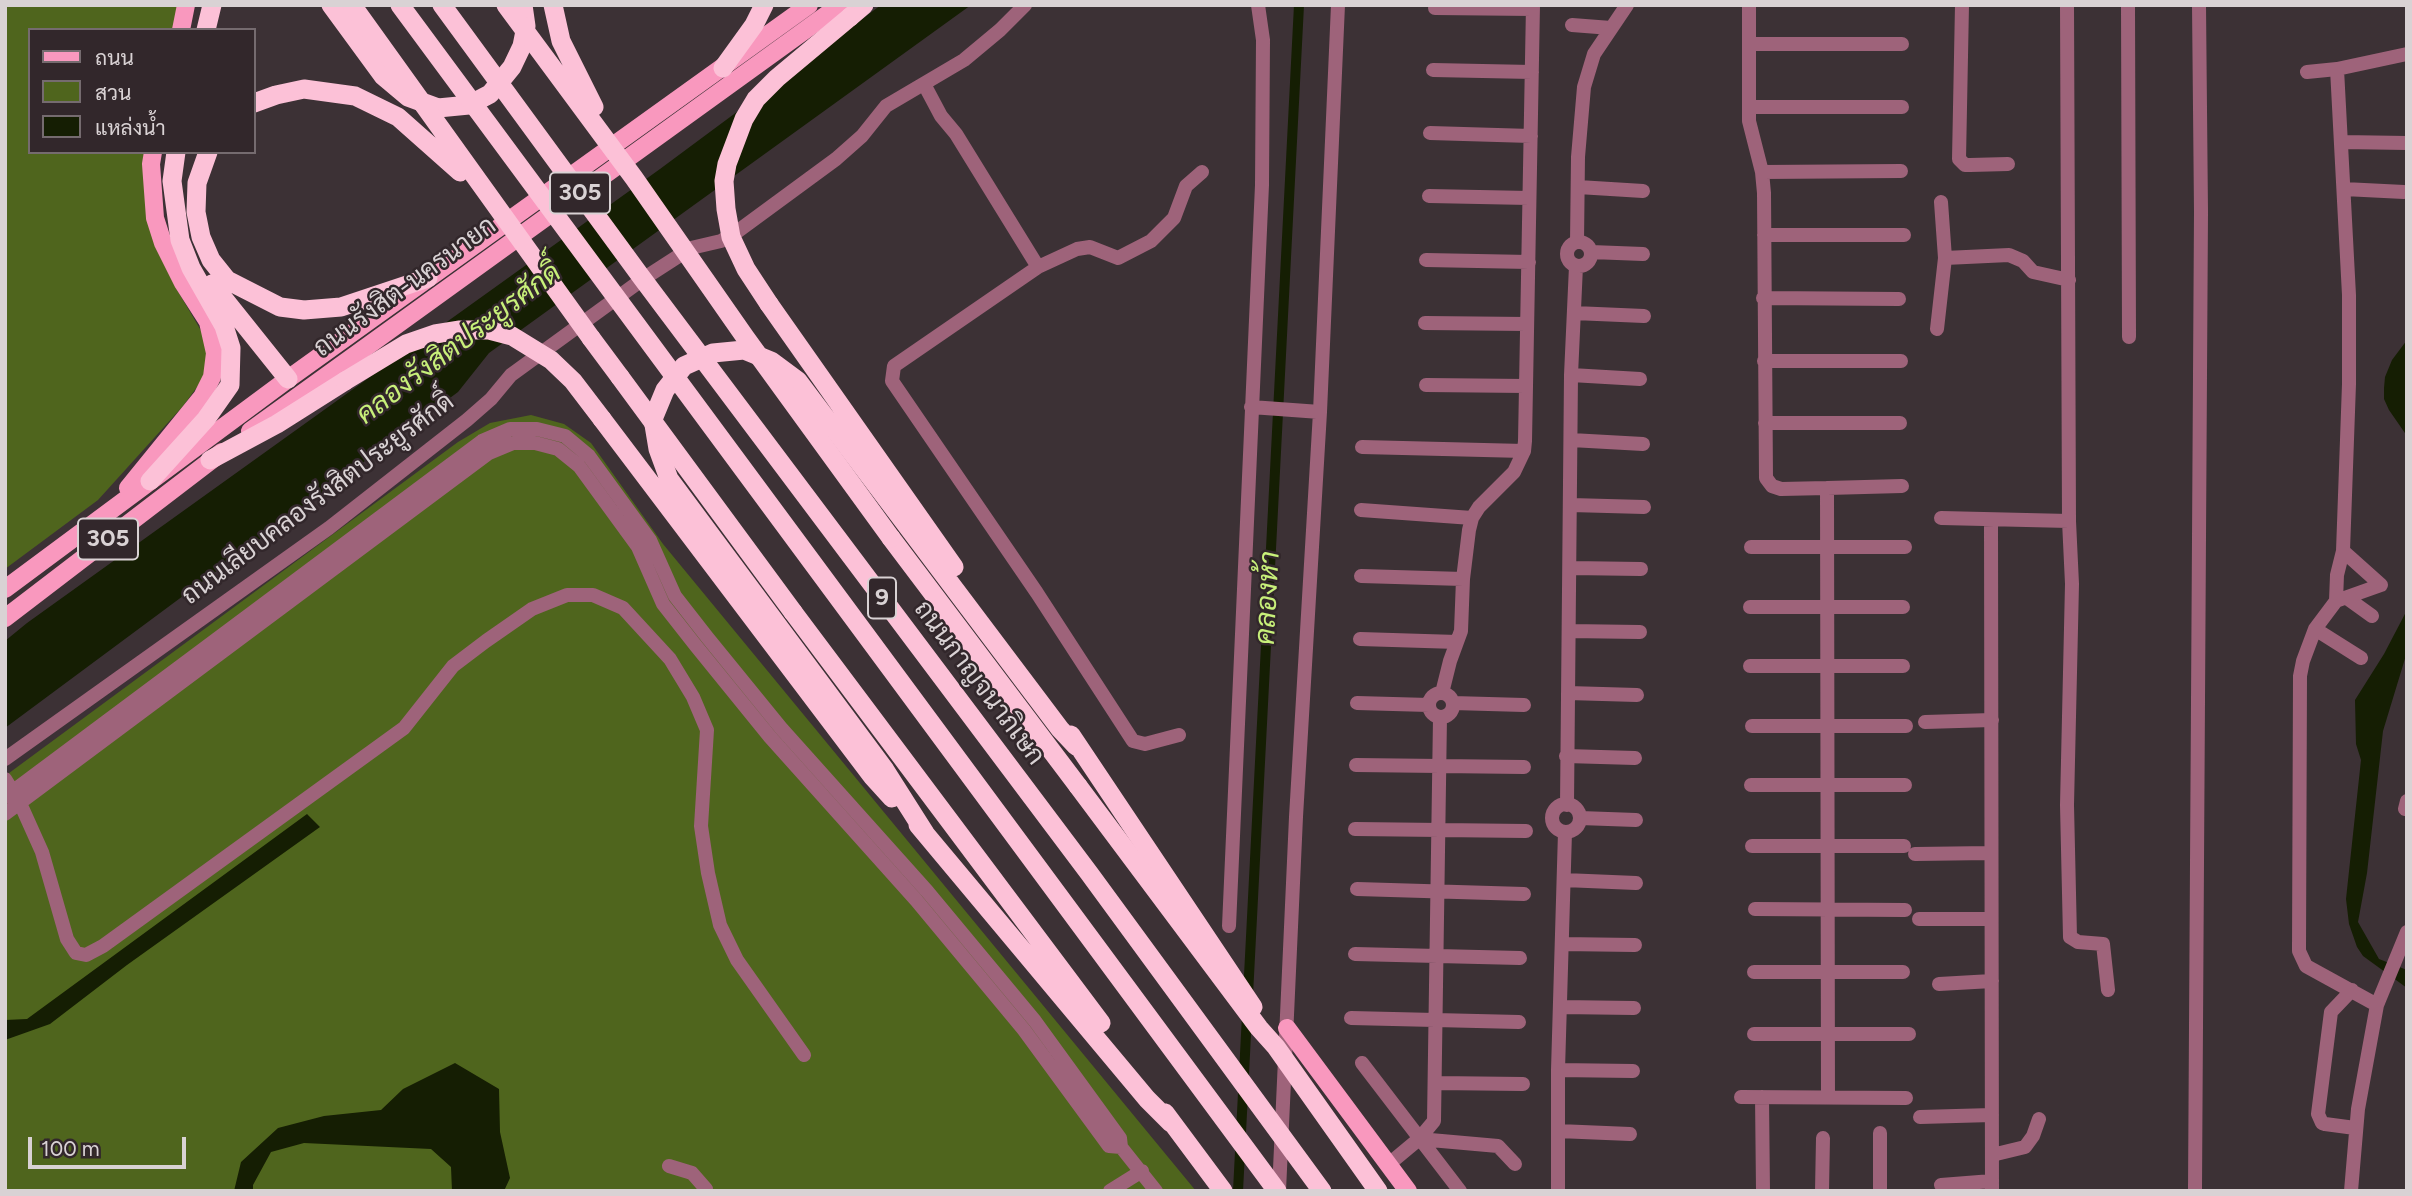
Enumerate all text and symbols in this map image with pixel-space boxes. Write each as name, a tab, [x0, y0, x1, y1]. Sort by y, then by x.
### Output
legend	[28, 28, 256, 154]
text: ถนน	[95, 45, 134, 70]
text: สวน	[95, 80, 131, 105]
text: แหล่งน้ำ	[95, 115, 166, 140]
road number: 305	[550, 173, 610, 214]
street label: ถนนรังสิต-นครนายก	[308, 210, 502, 364]
water label: คลองรังสิตประยูรศักดิ์	[350, 256, 568, 432]
street label: ถนนเลียบคลองรังสิตประยูรศักดิ์	[176, 386, 460, 612]
road number: 305	[78, 518, 138, 560]
water label: คลองห้า	[1249, 550, 1287, 646]
road number: 9	[868, 578, 896, 618]
street label: ถนนกาญจนาภิเษก	[907, 595, 1051, 771]
scale bar	[32, 1122, 189, 1166]
text: 100 m	[41, 1136, 100, 1161]

